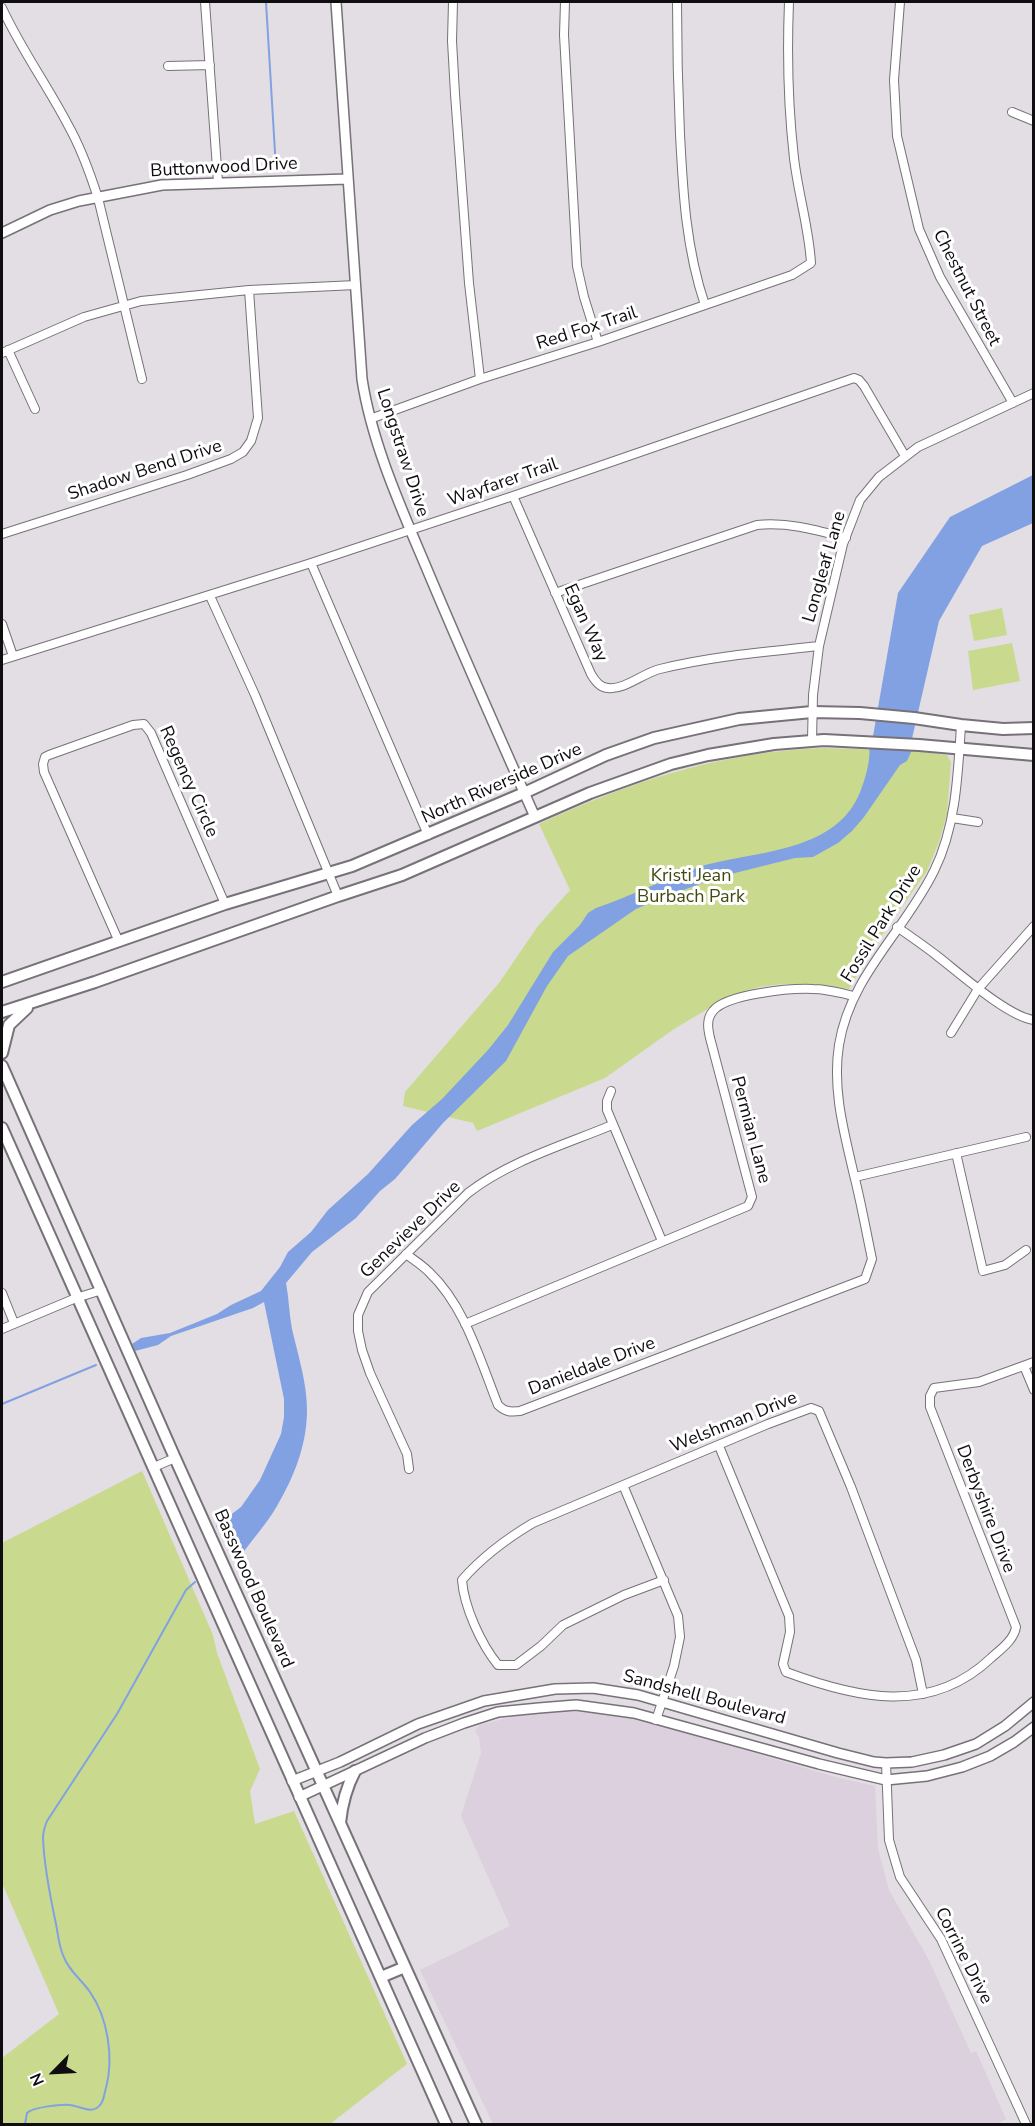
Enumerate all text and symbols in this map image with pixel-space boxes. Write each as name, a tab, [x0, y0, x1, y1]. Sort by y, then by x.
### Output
street label: Buttonwood Drive	[150, 153, 298, 183]
street label: Chestnut Street	[928, 226, 1004, 350]
street label: Red Fox Trail	[534, 303, 640, 355]
street label: Longstraw Drive	[371, 386, 433, 520]
street label: Shadow Bend Drive	[65, 436, 225, 506]
street label: Wayfarer Trail	[445, 454, 561, 512]
street label: Longleaf Lane	[799, 509, 851, 625]
street label: Egan Way	[558, 581, 612, 665]
street label: Regency Circle	[154, 723, 222, 841]
street label: North Riverside Drive	[419, 739, 585, 829]
street label: Fossil Park Drive	[837, 861, 927, 987]
park label: Kristi Jean Burbach Park	[637, 866, 745, 908]
street label: Permian Lane	[725, 1074, 775, 1186]
street label: Genevieve Drive	[356, 1177, 466, 1283]
street label: Danieldale Drive	[525, 1333, 659, 1401]
street label: Welshman Drive	[667, 1388, 801, 1458]
street label: Derbyshire Drive	[951, 1442, 1019, 1576]
street label: Basswood Boulevard	[208, 1506, 298, 1672]
street label: Sandshell Boulevard	[620, 1666, 788, 1730]
street label: Corrine Drive	[929, 1904, 997, 2008]
north arrow	[24, 2042, 84, 2102]
text: N	[25, 2069, 50, 2089]

